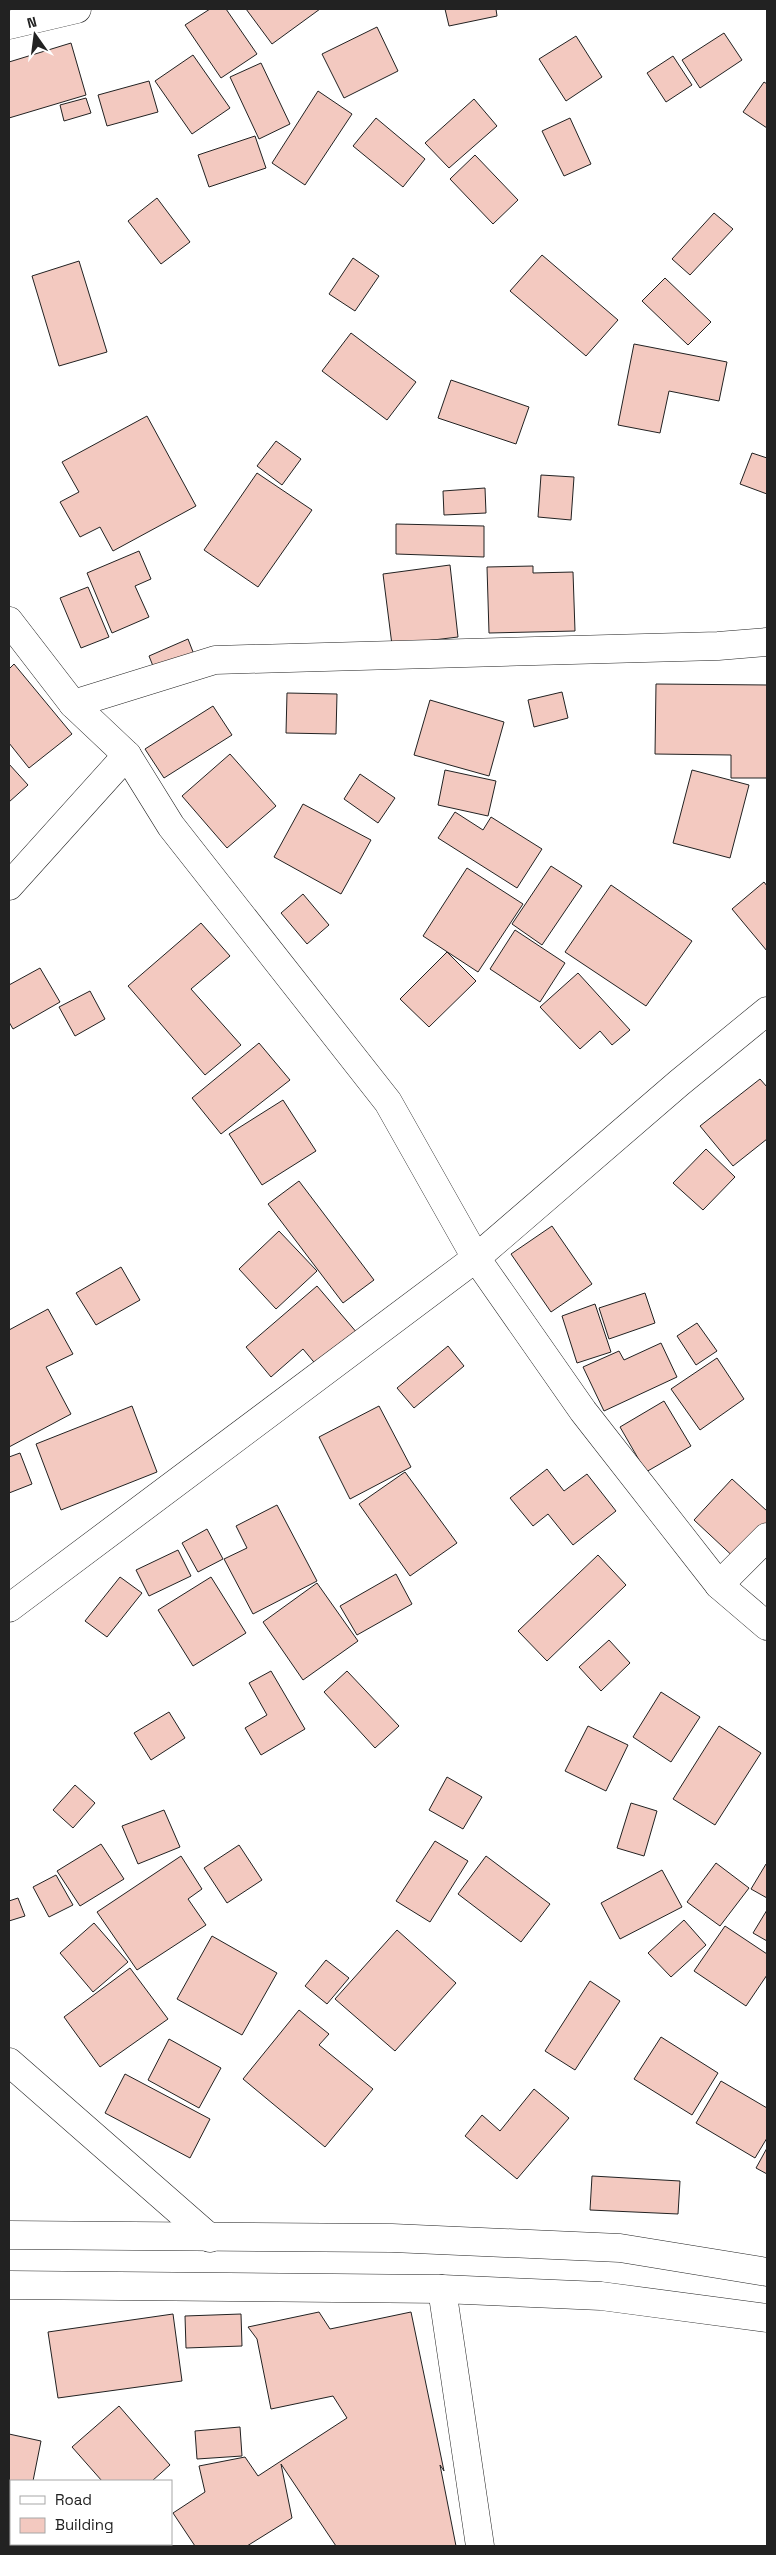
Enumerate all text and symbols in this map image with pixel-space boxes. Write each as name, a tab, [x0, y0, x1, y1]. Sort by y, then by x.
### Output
north arrow	[10, 10, 60, 60]
text: N	[25, 13, 39, 32]
legend	[10, 2480, 172, 2545]
text: Road	[55, 2490, 92, 2509]
text: Building	[55, 2515, 114, 2534]

